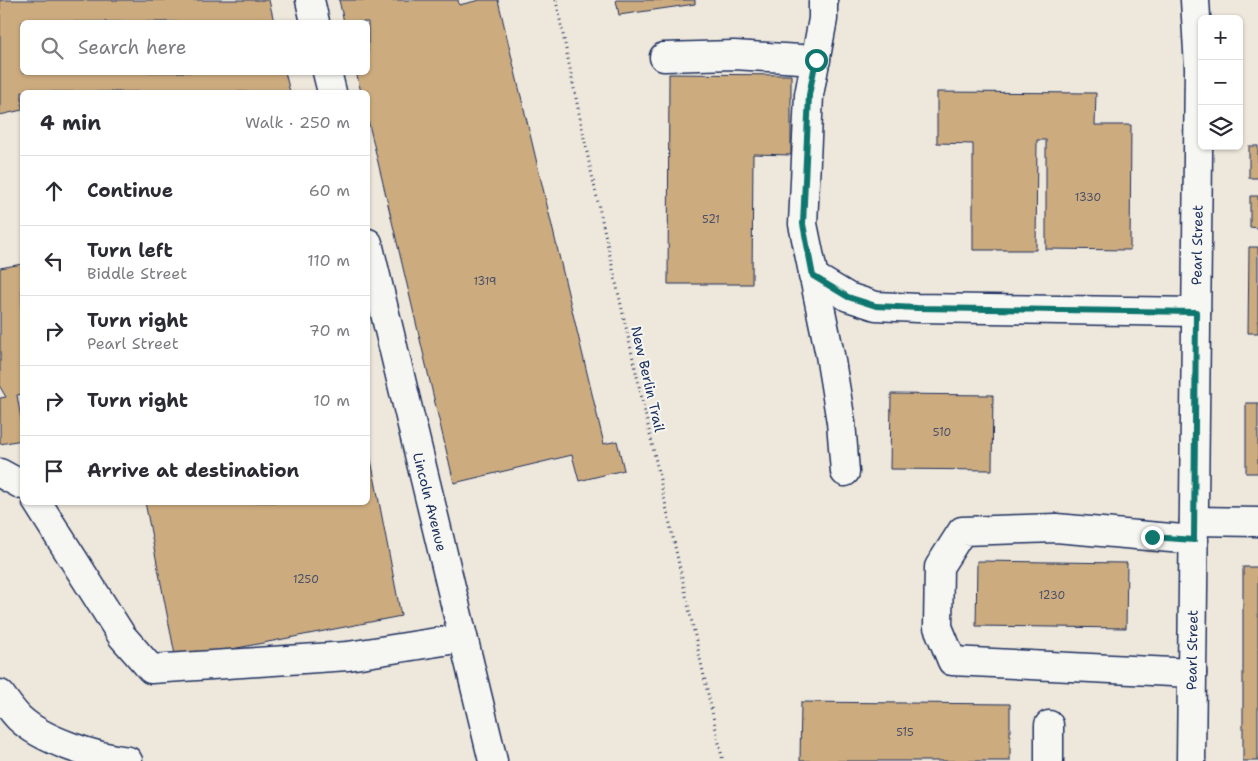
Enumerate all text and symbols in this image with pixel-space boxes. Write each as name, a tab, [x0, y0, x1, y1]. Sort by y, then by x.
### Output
map controls	[1198, 15, 1243, 150]
button: +	[1198, 15, 1243, 60]
search box	[20, 20, 370, 75]
icon: search	[38, 34, 66, 62]
text: Search here	[78, 35, 187, 60]
route start	[805, 49, 828, 72]
button: −	[1198, 60, 1243, 105]
button: layers	[1198, 105, 1243, 150]
text: 4 min	[40, 109, 101, 137]
text: Walk · 250 m	[245, 112, 350, 133]
icon: ahead	[40, 177, 68, 205]
text: Continue	[87, 178, 173, 203]
text: 60 m	[309, 180, 350, 201]
house number: 1330	[1075, 190, 1101, 205]
street label: Pearl Street	[1187, 205, 1207, 285]
house number: 521	[702, 212, 720, 227]
text: Turn left	[87, 238, 173, 263]
icon: left	[40, 247, 68, 275]
text: 110 m	[307, 250, 350, 271]
text: Biddle Street	[87, 263, 187, 284]
house number: 1319	[473, 274, 497, 289]
text: Turn right	[87, 308, 188, 333]
icon: right	[40, 317, 68, 345]
text: 70 m	[309, 320, 350, 341]
street label: New Berlin Trail	[627, 324, 669, 435]
text: Pearl Street	[87, 333, 179, 354]
icon: right	[40, 387, 68, 415]
text: Turn right	[87, 388, 188, 413]
text: 10 m	[313, 390, 350, 411]
house number: 510	[933, 425, 951, 440]
street label: Lincoln Avenue	[409, 451, 451, 554]
icon: arrive	[40, 457, 68, 485]
text: Arrive at destination	[87, 458, 299, 483]
route end	[1141, 526, 1164, 549]
house number: 1250	[293, 572, 319, 587]
house number: 1230	[1039, 588, 1065, 603]
street label: Pearl Street	[1182, 610, 1202, 690]
house number: 515	[896, 725, 914, 740]

